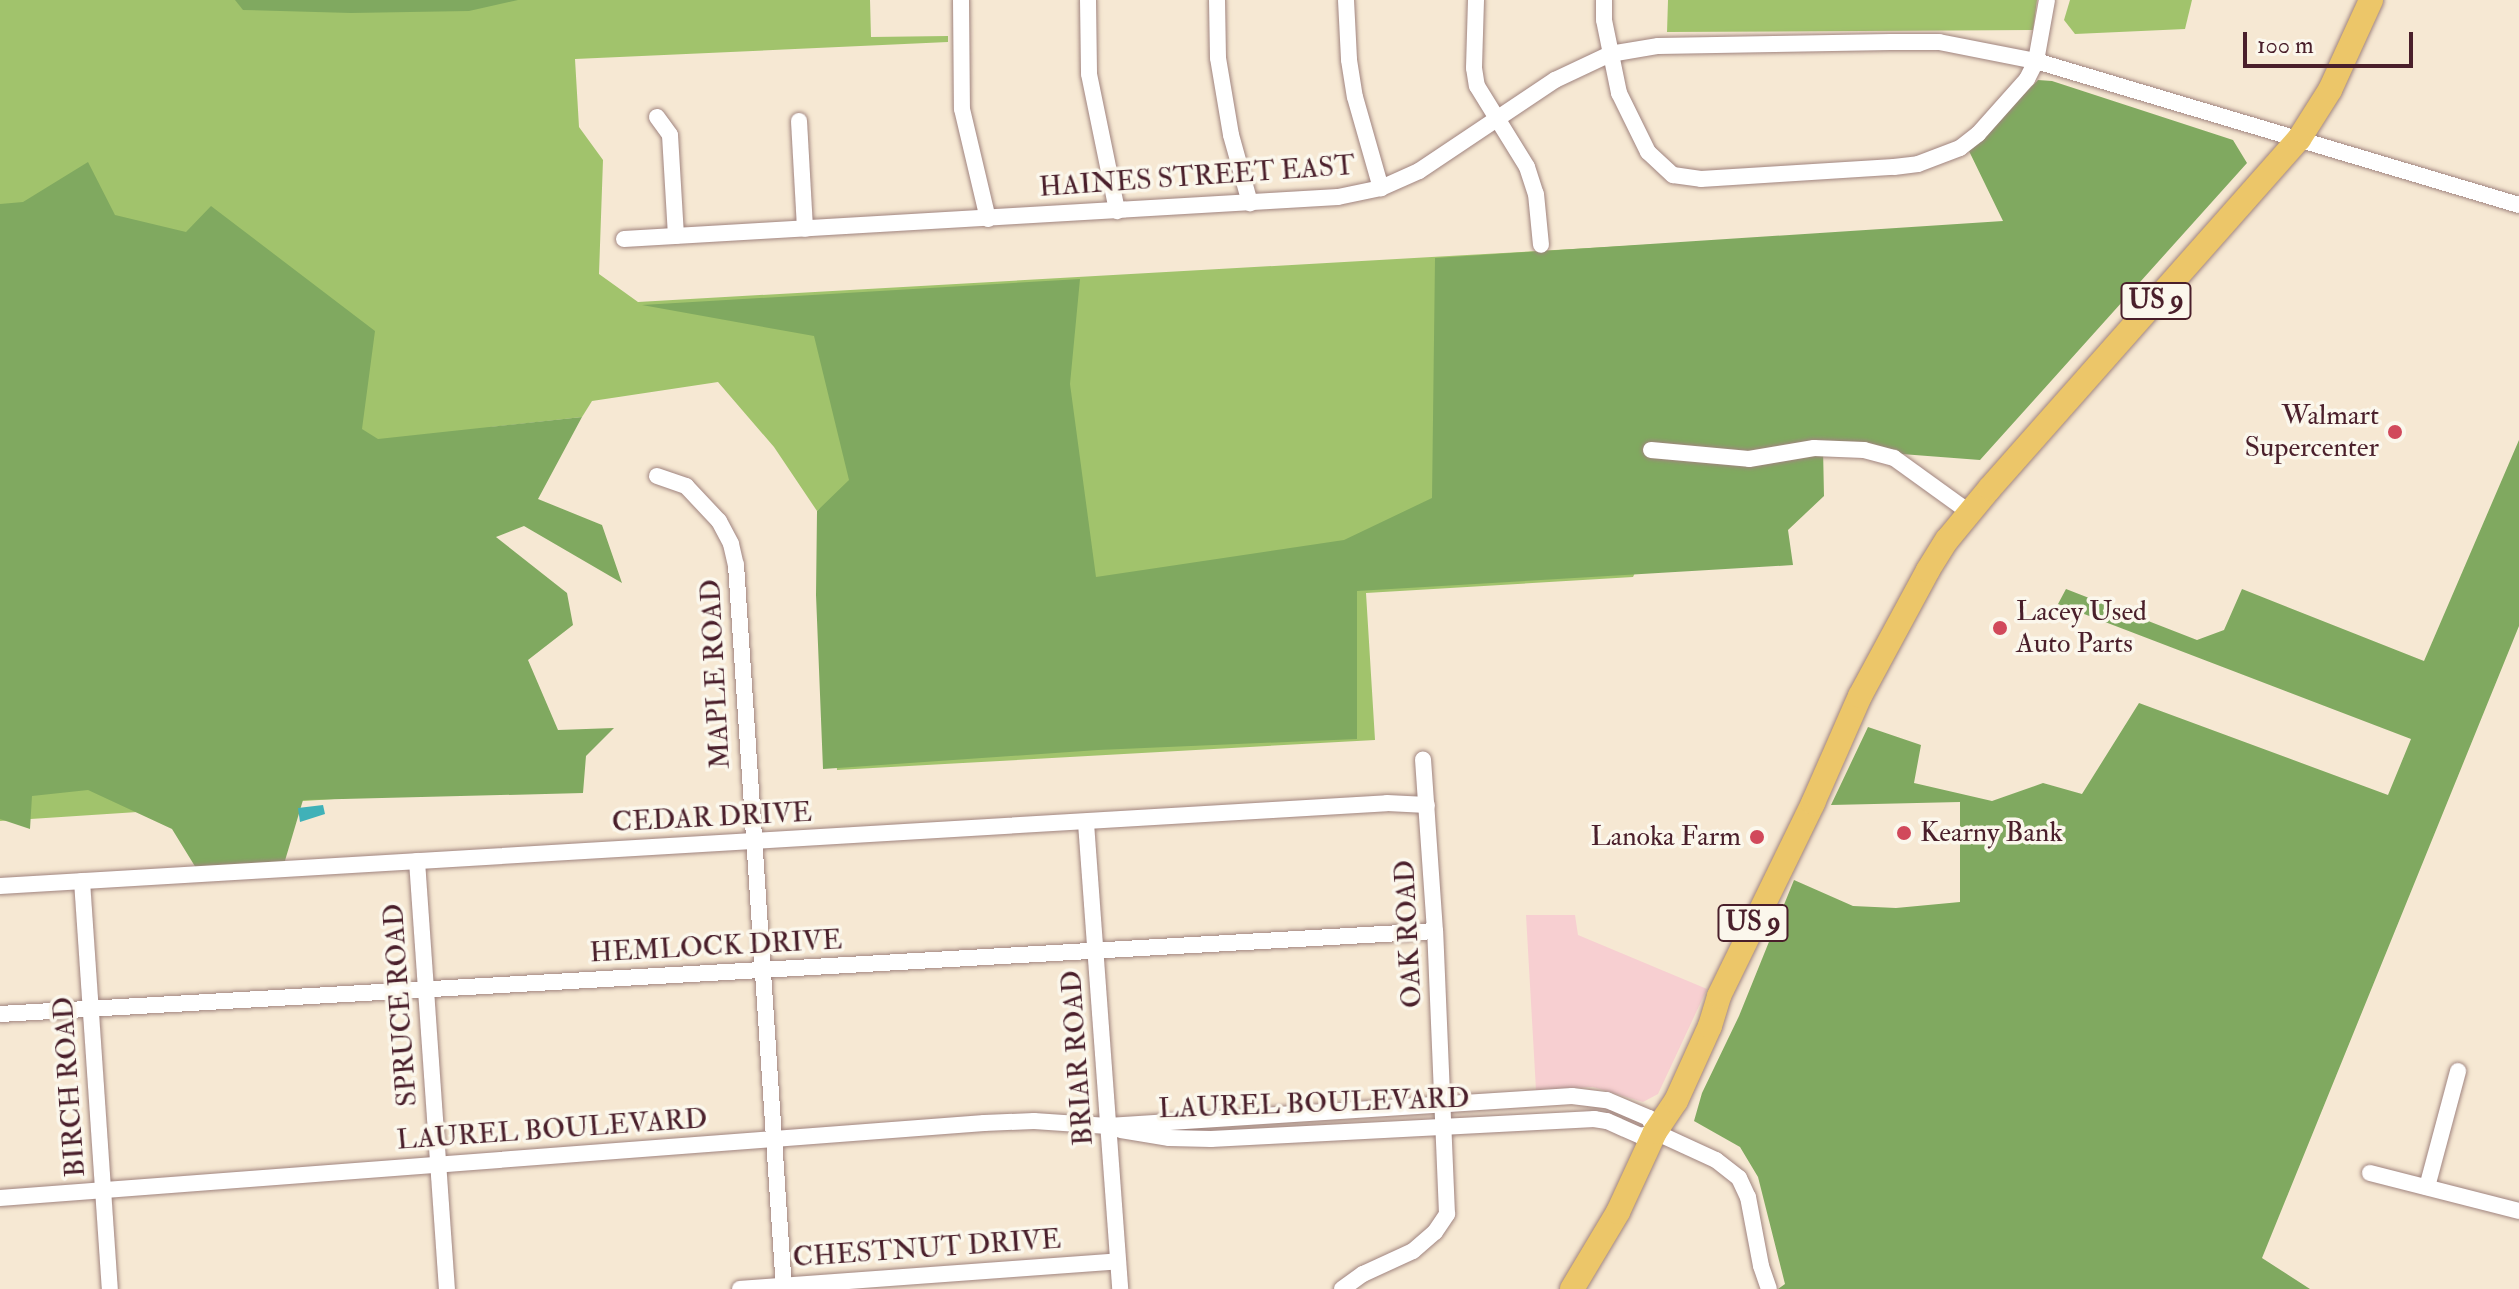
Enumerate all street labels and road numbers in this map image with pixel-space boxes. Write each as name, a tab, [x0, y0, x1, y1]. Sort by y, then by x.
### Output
street label: HAINES STREET EAST	[1038, 149, 1356, 205]
road number: US 9	[2120, 279, 2192, 323]
street label: MAPLE ROAD	[694, 578, 738, 770]
street label: CEDAR DRIVE	[611, 796, 813, 840]
street label: OAK ROAD	[1388, 859, 1430, 1009]
road number: US 9	[1717, 901, 1789, 945]
street label: SPRUCE ROAD	[377, 902, 425, 1108]
street label: HEMLOCK DRIVE	[589, 924, 843, 970]
street label: BRIAR ROAD	[1055, 969, 1101, 1147]
street label: BIRCH ROAD	[47, 996, 93, 1178]
street label: LAUREL BOULEVARD	[1158, 1082, 1470, 1126]
street label: LAUREL BOULEVARD	[396, 1102, 708, 1158]
street label: CHESTNUT DRIVE	[792, 1223, 1062, 1275]

